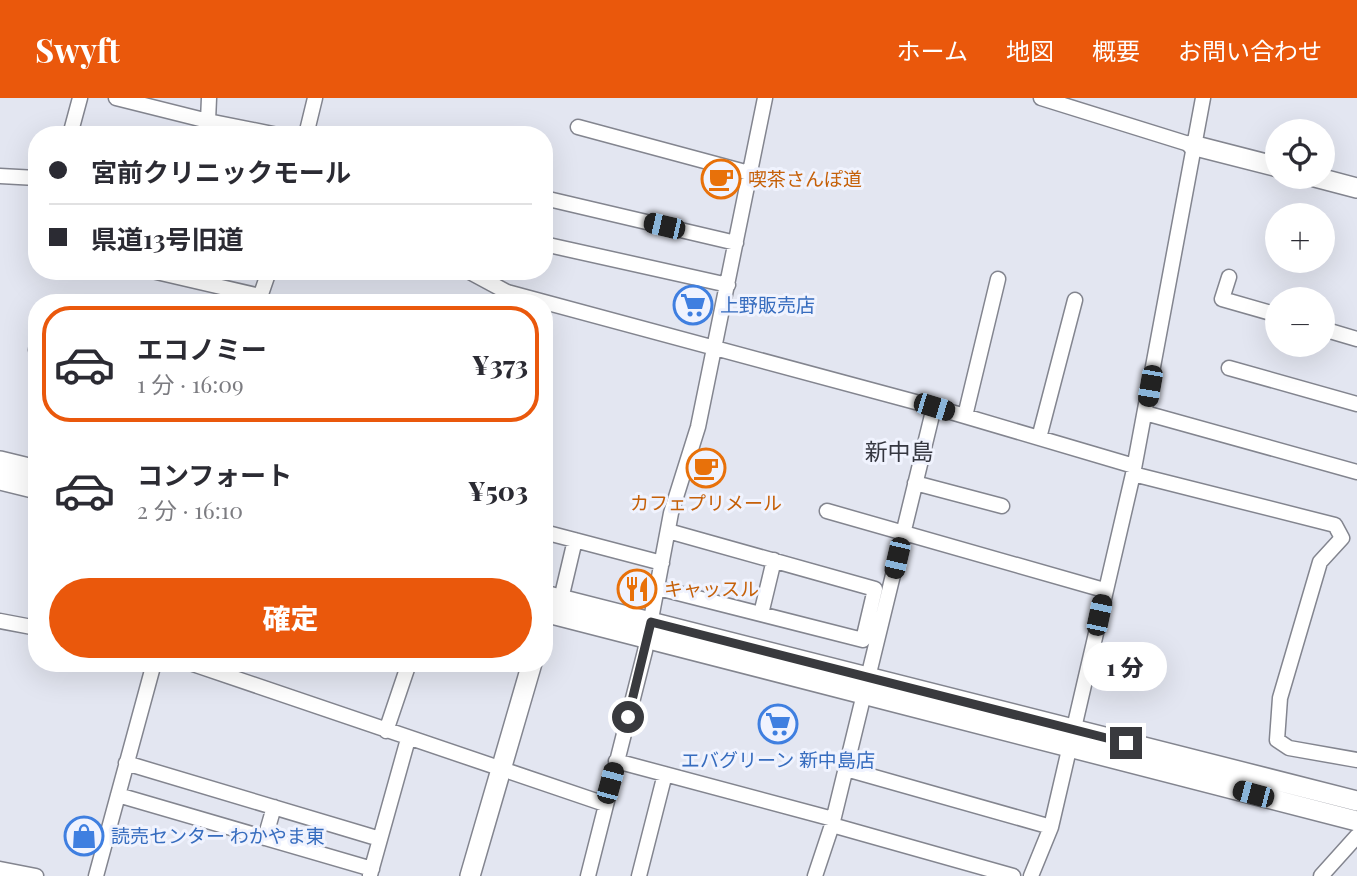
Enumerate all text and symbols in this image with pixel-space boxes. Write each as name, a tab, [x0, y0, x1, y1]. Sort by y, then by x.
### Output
text: Swyft	[35, 27, 120, 71]
text: ホーム	[897, 34, 968, 66]
text: 地図	[1006, 34, 1054, 66]
text: 概要	[1092, 34, 1140, 66]
text: お問い合わせ	[1178, 34, 1322, 66]
map controls	[1265, 119, 1335, 357]
button: locate	[1265, 119, 1335, 189]
text: 宮前クリニックモール	[91, 154, 351, 189]
cafe icon: 喫茶さんぽ道	[700, 158, 742, 200]
place label: 喫茶さんぽ道	[748, 165, 862, 191]
button: +	[1265, 203, 1335, 273]
car	[642, 211, 687, 241]
text: 県道13号旧道	[91, 221, 243, 256]
supermarket icon: 上野販売店	[672, 284, 714, 326]
button: −	[1265, 287, 1335, 357]
place label: 上野販売店	[720, 291, 815, 317]
text: エコノミー	[137, 331, 267, 366]
icon: car	[53, 333, 116, 396]
text: ¥373	[472, 347, 528, 382]
car	[1137, 363, 1164, 409]
text: 1 分 · 16:09	[137, 368, 244, 399]
car	[911, 391, 958, 423]
district label: 新中島	[865, 435, 934, 466]
cafe icon: カフェプリメール	[685, 447, 727, 489]
text: コンフォート	[137, 457, 292, 492]
icon: car	[53, 459, 116, 522]
text: ¥503	[468, 473, 528, 508]
place label: カフェプリメール	[630, 489, 782, 515]
text: 2 分 · 16:10	[137, 494, 243, 525]
car	[883, 535, 912, 581]
restaurant icon: キャッスル	[616, 568, 658, 610]
place label: キャッスル	[664, 575, 759, 601]
button: 確定	[49, 578, 532, 658]
car	[1085, 592, 1114, 638]
callout: 1 分	[1084, 642, 1168, 690]
text: 1 分	[1106, 651, 1144, 682]
route start	[612, 701, 644, 733]
supermarket icon: エバグリーン 新中島店	[757, 703, 799, 745]
route end	[1110, 727, 1142, 759]
place label: エバグリーン 新中島店	[681, 746, 875, 772]
car	[595, 760, 626, 806]
car	[1230, 778, 1277, 810]
shop icon: 読売センター わかやま東	[63, 815, 105, 857]
place label: 読売センター わかやま東	[111, 822, 325, 848]

